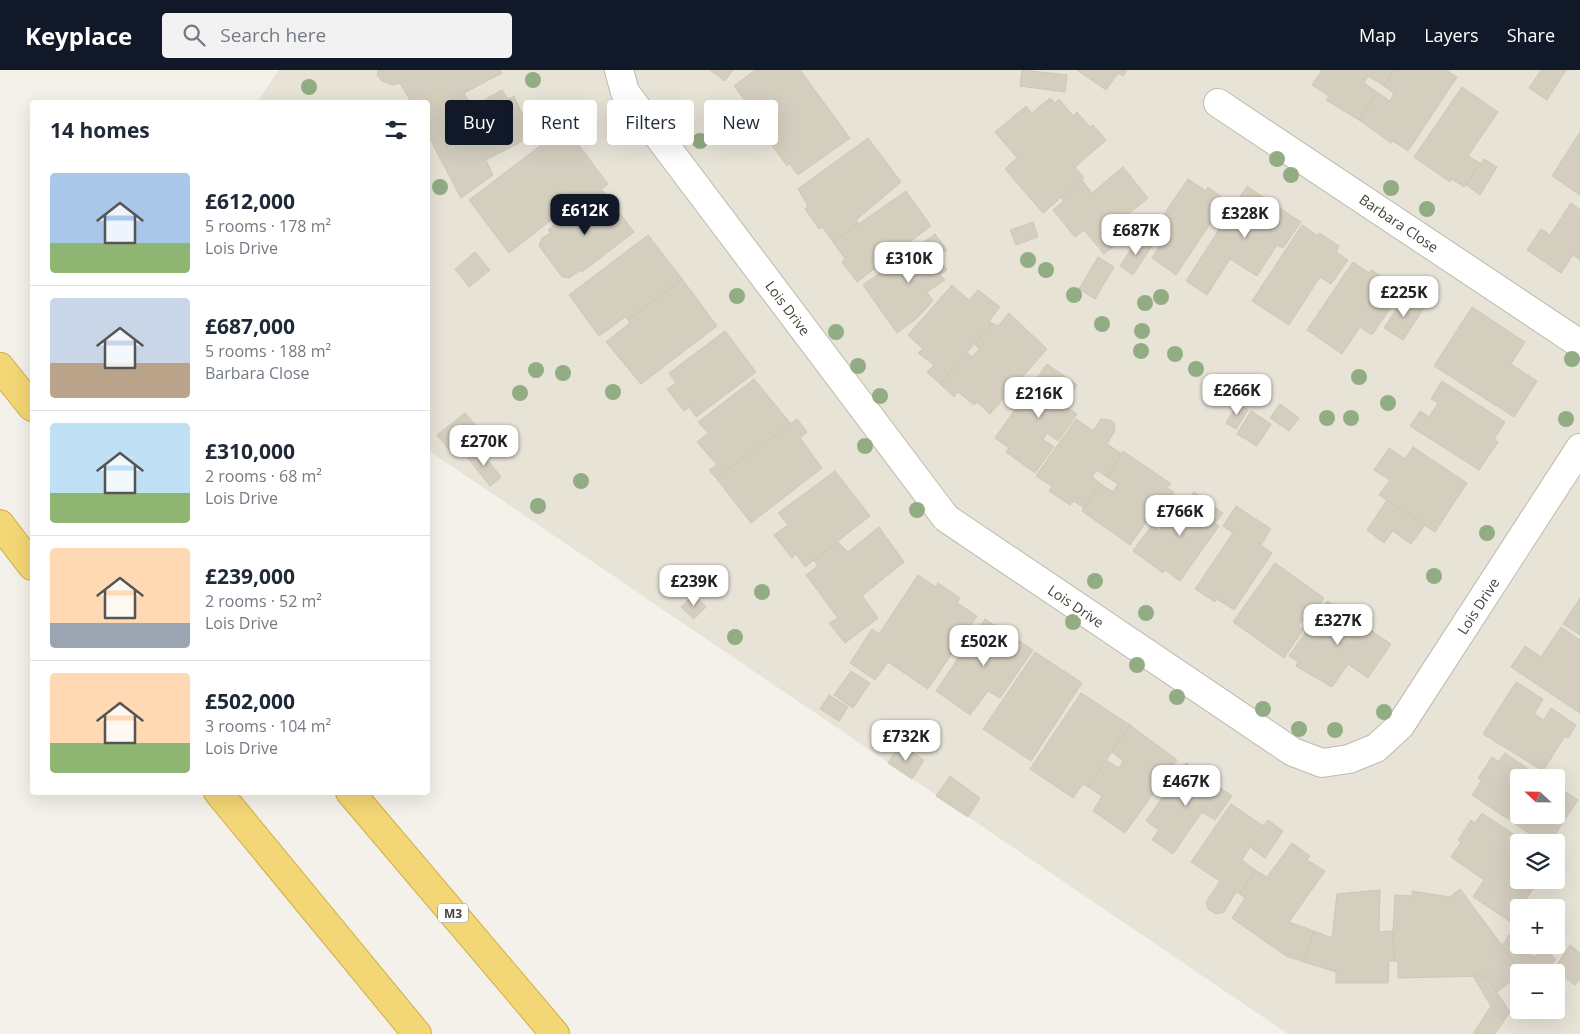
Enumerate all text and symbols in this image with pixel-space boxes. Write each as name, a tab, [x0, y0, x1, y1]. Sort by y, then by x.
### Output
search box	[162, 13, 512, 58]
text: Keyplace	[25, 19, 132, 52]
icon: search	[180, 21, 208, 49]
text: Search here	[220, 22, 326, 48]
text: Map	[1359, 23, 1396, 47]
text: Layers	[1424, 23, 1479, 47]
text: Share	[1507, 23, 1555, 47]
chip: Buy	[445, 100, 513, 145]
chip: Rent	[523, 100, 597, 145]
chip: Filters	[607, 100, 694, 145]
chip: New	[704, 100, 778, 145]
text: 14 homes	[50, 116, 150, 144]
icon: filters	[382, 116, 410, 144]
text: £612,000	[205, 187, 295, 215]
street label: Barbara Close	[1356, 190, 1442, 256]
icon: home	[90, 193, 150, 253]
pin: £612K	[550, 194, 620, 236]
pin: £328K	[1210, 196, 1280, 239]
text: £612K	[561, 199, 609, 221]
text: £328K	[1221, 202, 1269, 224]
pin: £687K	[1101, 214, 1171, 256]
text: 5 rooms · 178 m²	[205, 215, 331, 237]
text: £687K	[1112, 219, 1160, 241]
text: Lois Drive	[205, 237, 278, 259]
pin: £310K	[874, 242, 944, 284]
text: £310K	[885, 247, 933, 269]
pin: £225K	[1369, 276, 1439, 318]
street label: Lois Drive	[761, 277, 815, 339]
text: £225K	[1380, 281, 1428, 303]
text: £687,000	[205, 312, 295, 340]
icon: home	[90, 318, 150, 378]
text: 5 rooms · 188 m²	[205, 340, 331, 362]
text: Barbara Close	[205, 362, 309, 384]
pin: £266K	[1202, 374, 1272, 416]
pin: £216K	[1004, 376, 1074, 419]
text: £266K	[1213, 379, 1261, 401]
text: £216K	[1015, 382, 1063, 404]
pin: £270K	[449, 424, 519, 467]
text: £270K	[460, 430, 508, 452]
text: £310,000	[205, 437, 295, 465]
icon: home	[90, 443, 150, 503]
text: 2 rooms · 68 m²	[205, 465, 322, 487]
text: Lois Drive	[205, 487, 278, 509]
pin: £766K	[1145, 494, 1215, 537]
text: £766K	[1156, 500, 1204, 522]
text: £239,000	[205, 562, 295, 590]
pin: £239K	[659, 564, 729, 607]
icon: home	[90, 568, 150, 628]
text: £239K	[670, 570, 718, 592]
street label: Lois Drive	[1453, 574, 1503, 638]
street label: Lois Drive	[1044, 580, 1108, 632]
text: 2 rooms · 52 m²	[205, 590, 322, 612]
pin: £327K	[1303, 604, 1373, 646]
text: £327K	[1314, 609, 1362, 631]
text: Lois Drive	[205, 612, 278, 634]
pin: £502K	[949, 624, 1019, 667]
text: £502K	[960, 630, 1008, 652]
text: £502,000	[205, 687, 295, 715]
icon: home	[90, 693, 150, 753]
text: 3 rooms · 104 m²	[205, 715, 331, 737]
pin: £732K	[871, 720, 941, 762]
text: £732K	[882, 725, 930, 747]
text: Lois Drive	[205, 737, 278, 759]
pin: £467K	[1151, 764, 1221, 807]
north arrow	[1510, 769, 1565, 824]
map controls	[1510, 769, 1565, 1019]
text: £467K	[1162, 770, 1210, 792]
button: layers	[1510, 834, 1565, 889]
button: +	[1510, 899, 1565, 954]
road number: M3	[438, 904, 468, 922]
button: −	[1510, 964, 1565, 1019]

